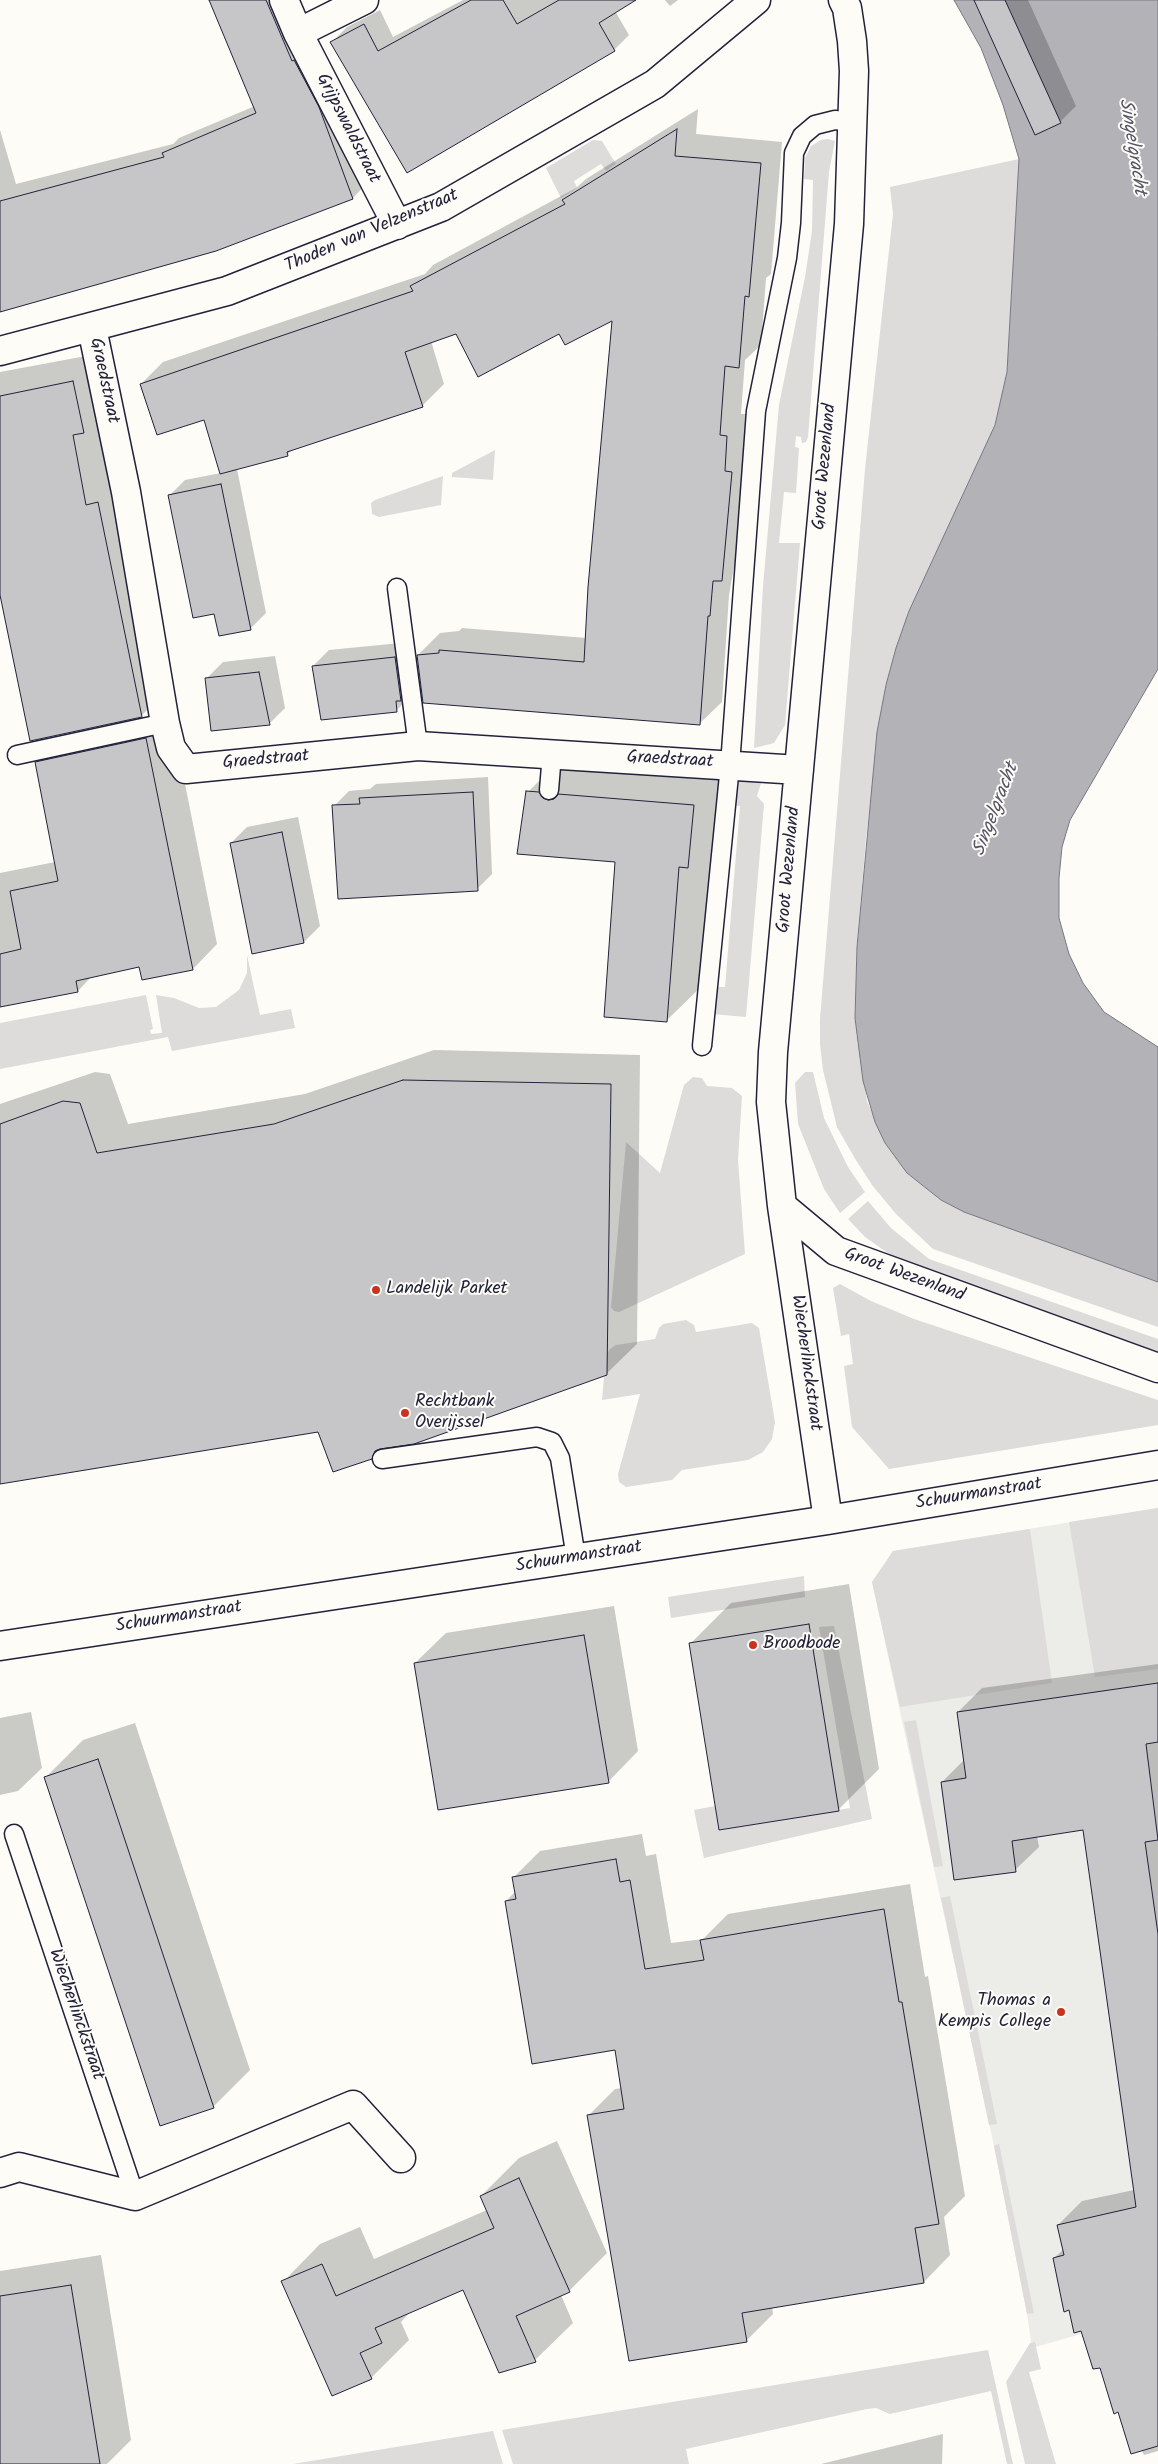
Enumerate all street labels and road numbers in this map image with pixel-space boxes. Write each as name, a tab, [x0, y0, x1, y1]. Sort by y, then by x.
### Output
street label: Grijpswaldstraat	[310, 70, 384, 188]
street label: Thoden van Velzenstraat	[282, 186, 462, 278]
street label: Graedstraat	[83, 336, 123, 426]
street label: Groot Wezenland	[810, 403, 842, 531]
street label: Graedstraat	[222, 746, 310, 776]
street label: Graedstraat	[626, 748, 714, 774]
street label: Groot Wezenland	[774, 806, 806, 934]
street label: Groot Wezenland	[841, 1244, 967, 1308]
street label: Wiecherlinckstraat	[785, 1293, 825, 1433]
street label: Schuurmanstraat	[914, 1474, 1044, 1516]
street label: Schuurmanstraat	[514, 1537, 644, 1579]
street label: Schuurmanstraat	[114, 1597, 244, 1639]
street label: Wiecherlinckstraat	[42, 1947, 108, 2083]

